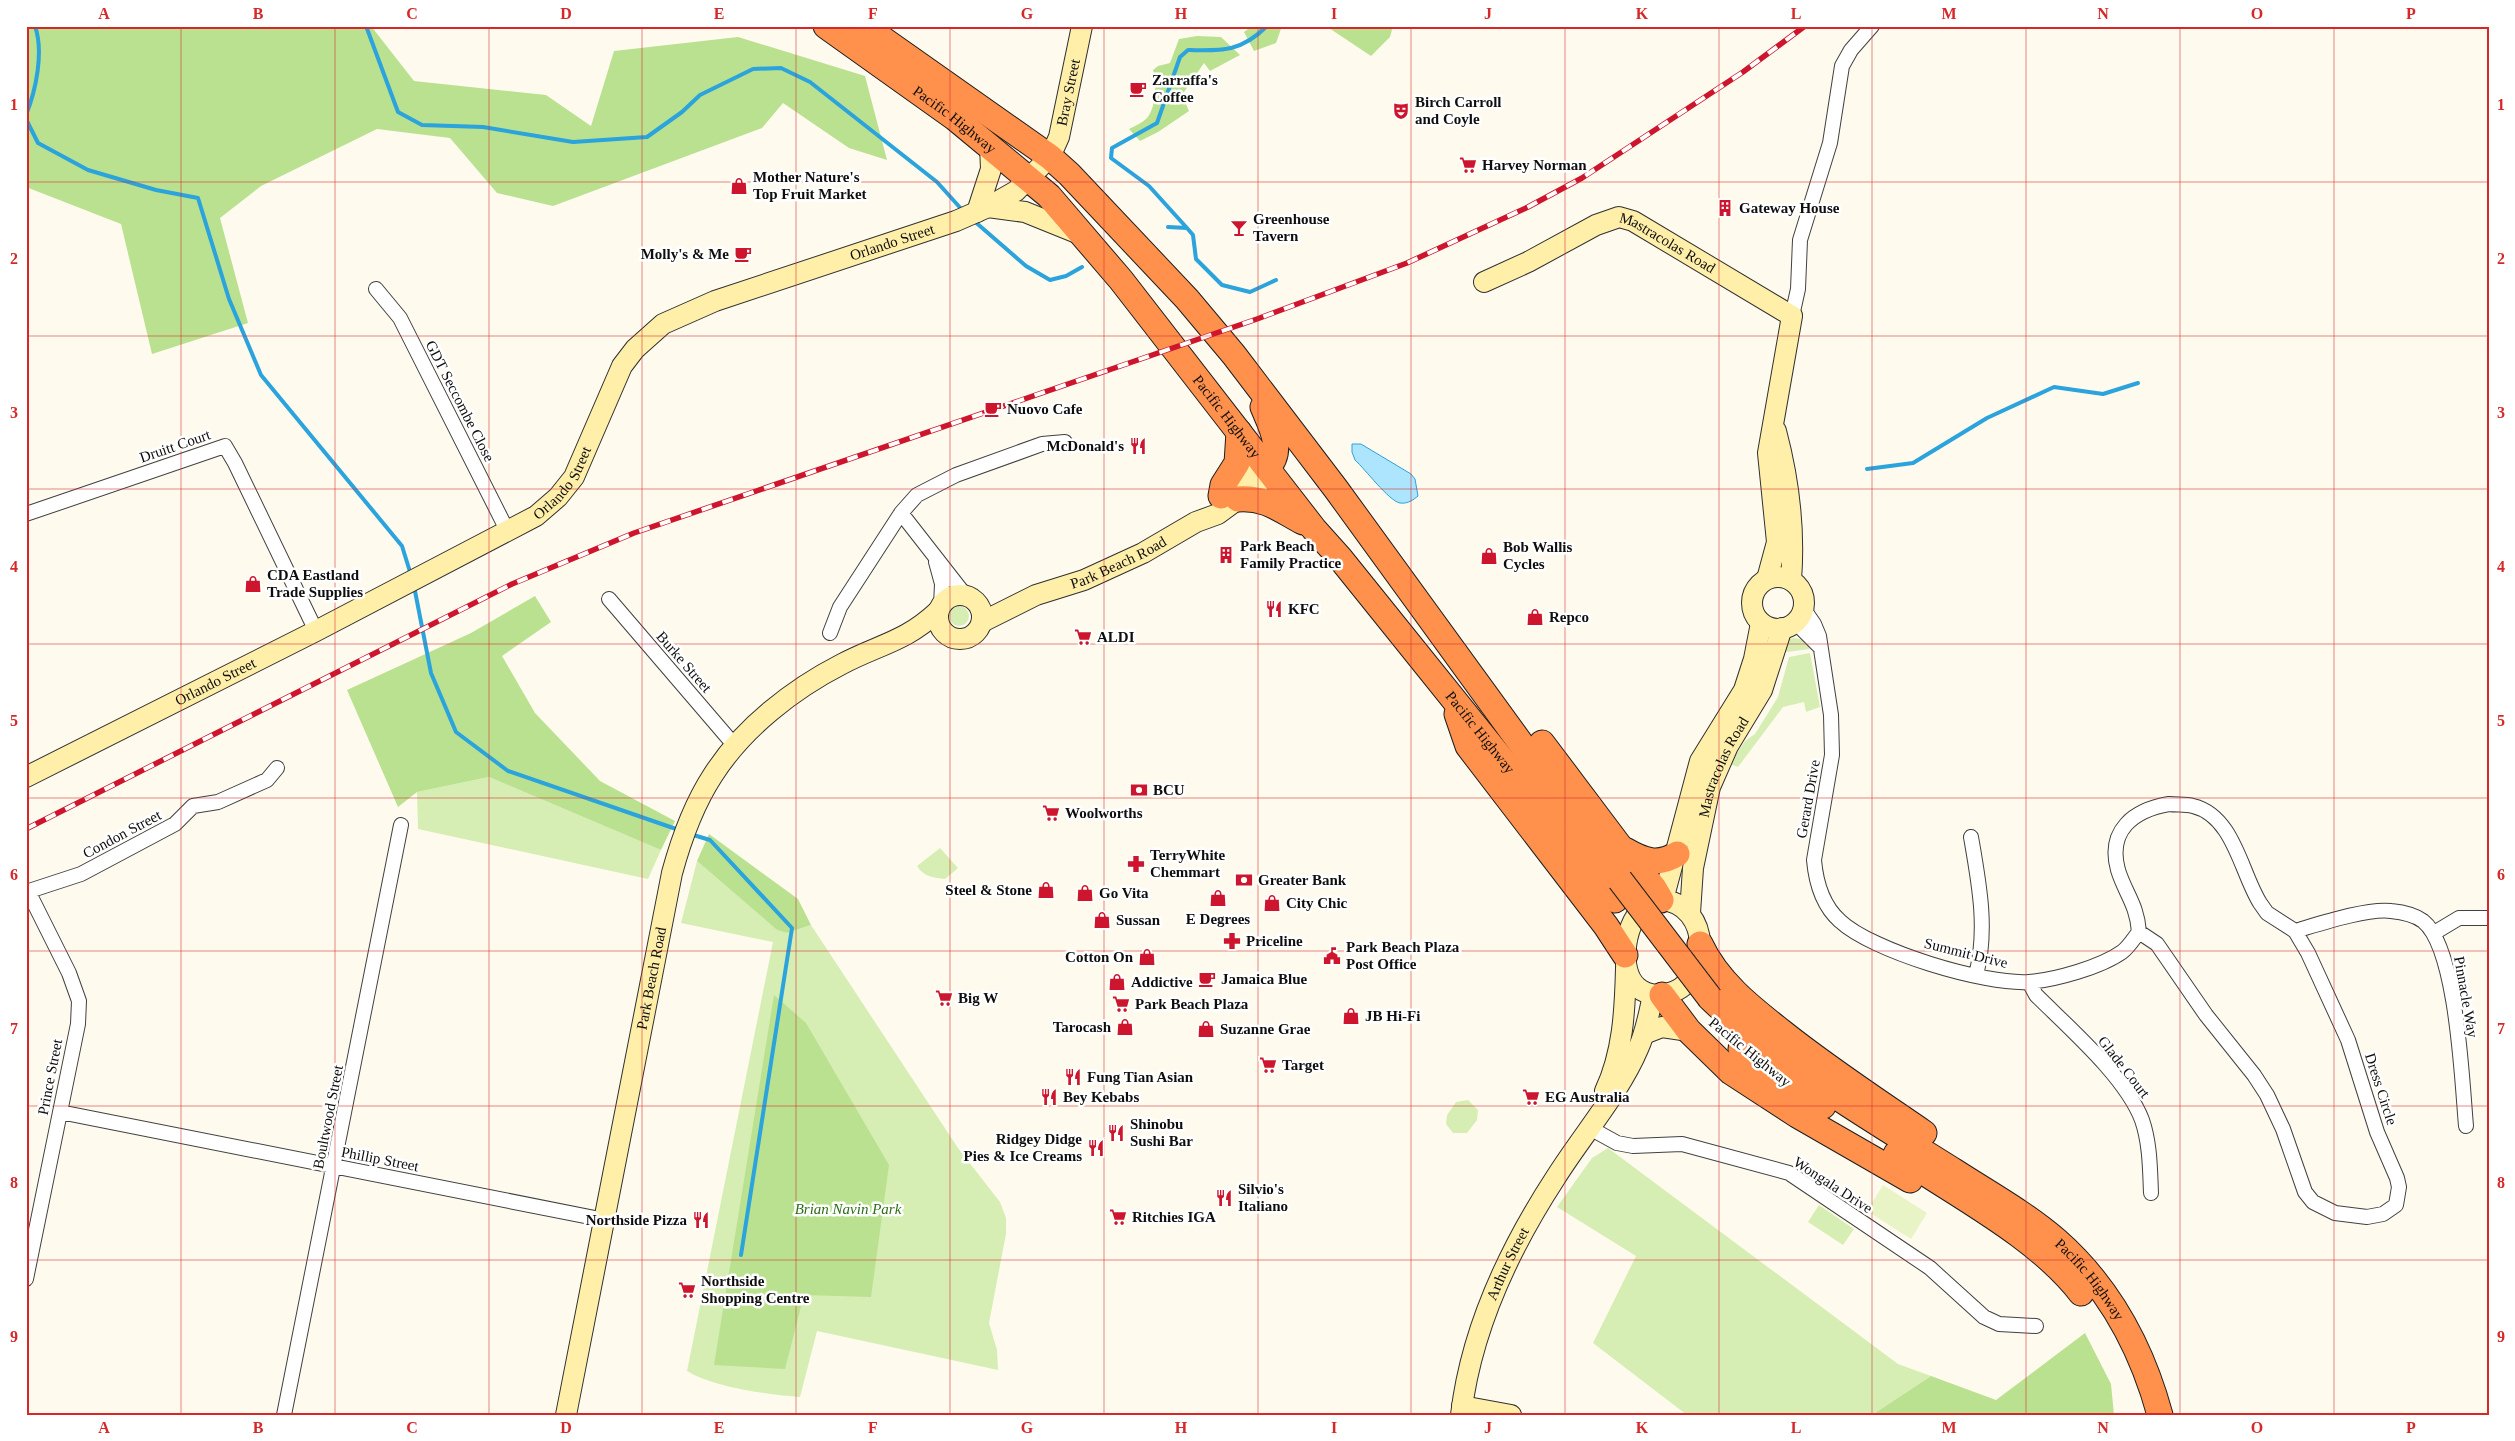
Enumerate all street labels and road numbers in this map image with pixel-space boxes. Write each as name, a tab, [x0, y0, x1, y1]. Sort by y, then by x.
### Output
street label: Bray Street	[1054, 57, 1083, 127]
street label: Pacific Highway	[910, 83, 1000, 157]
street label: Mastracolas Road	[1618, 210, 1719, 277]
street label: Orlando Street	[848, 220, 937, 264]
street label: GDT Seccombe Close	[422, 338, 498, 465]
street label: Pacific Highway	[1190, 372, 1264, 462]
street label: Druitt Court	[138, 426, 213, 466]
street label: Orlando Street	[530, 443, 595, 523]
street label: Park Beach Road	[1068, 533, 1170, 592]
street label: Burke Street	[653, 628, 715, 696]
street label: Orlando Street	[172, 654, 259, 709]
street label: Pacific Highway	[1443, 688, 1518, 777]
street label: Mastracolas Road	[1696, 714, 1752, 819]
street label: Gerard Drive	[1793, 758, 1823, 840]
street label: Condon Street	[80, 806, 165, 861]
street label: Park Beach Road	[634, 925, 669, 1031]
street label: Summit Drive	[1923, 935, 2010, 971]
street label: Pinnacle Way	[2451, 955, 2481, 1039]
street label: Pacific Highway	[1706, 1014, 1794, 1090]
street label: Glade Court	[2095, 1033, 2154, 1102]
street label: Prince Street	[35, 1037, 65, 1116]
street label: Dress Circle	[2362, 1051, 2400, 1127]
street label: Boultwood Street	[310, 1063, 346, 1170]
street label: Phillip Street	[340, 1144, 421, 1175]
street label: Wongala Drive	[1791, 1154, 1876, 1217]
street label: Arthur Street	[1484, 1224, 1532, 1303]
street label: Pacific Highway	[2052, 1235, 2128, 1324]

